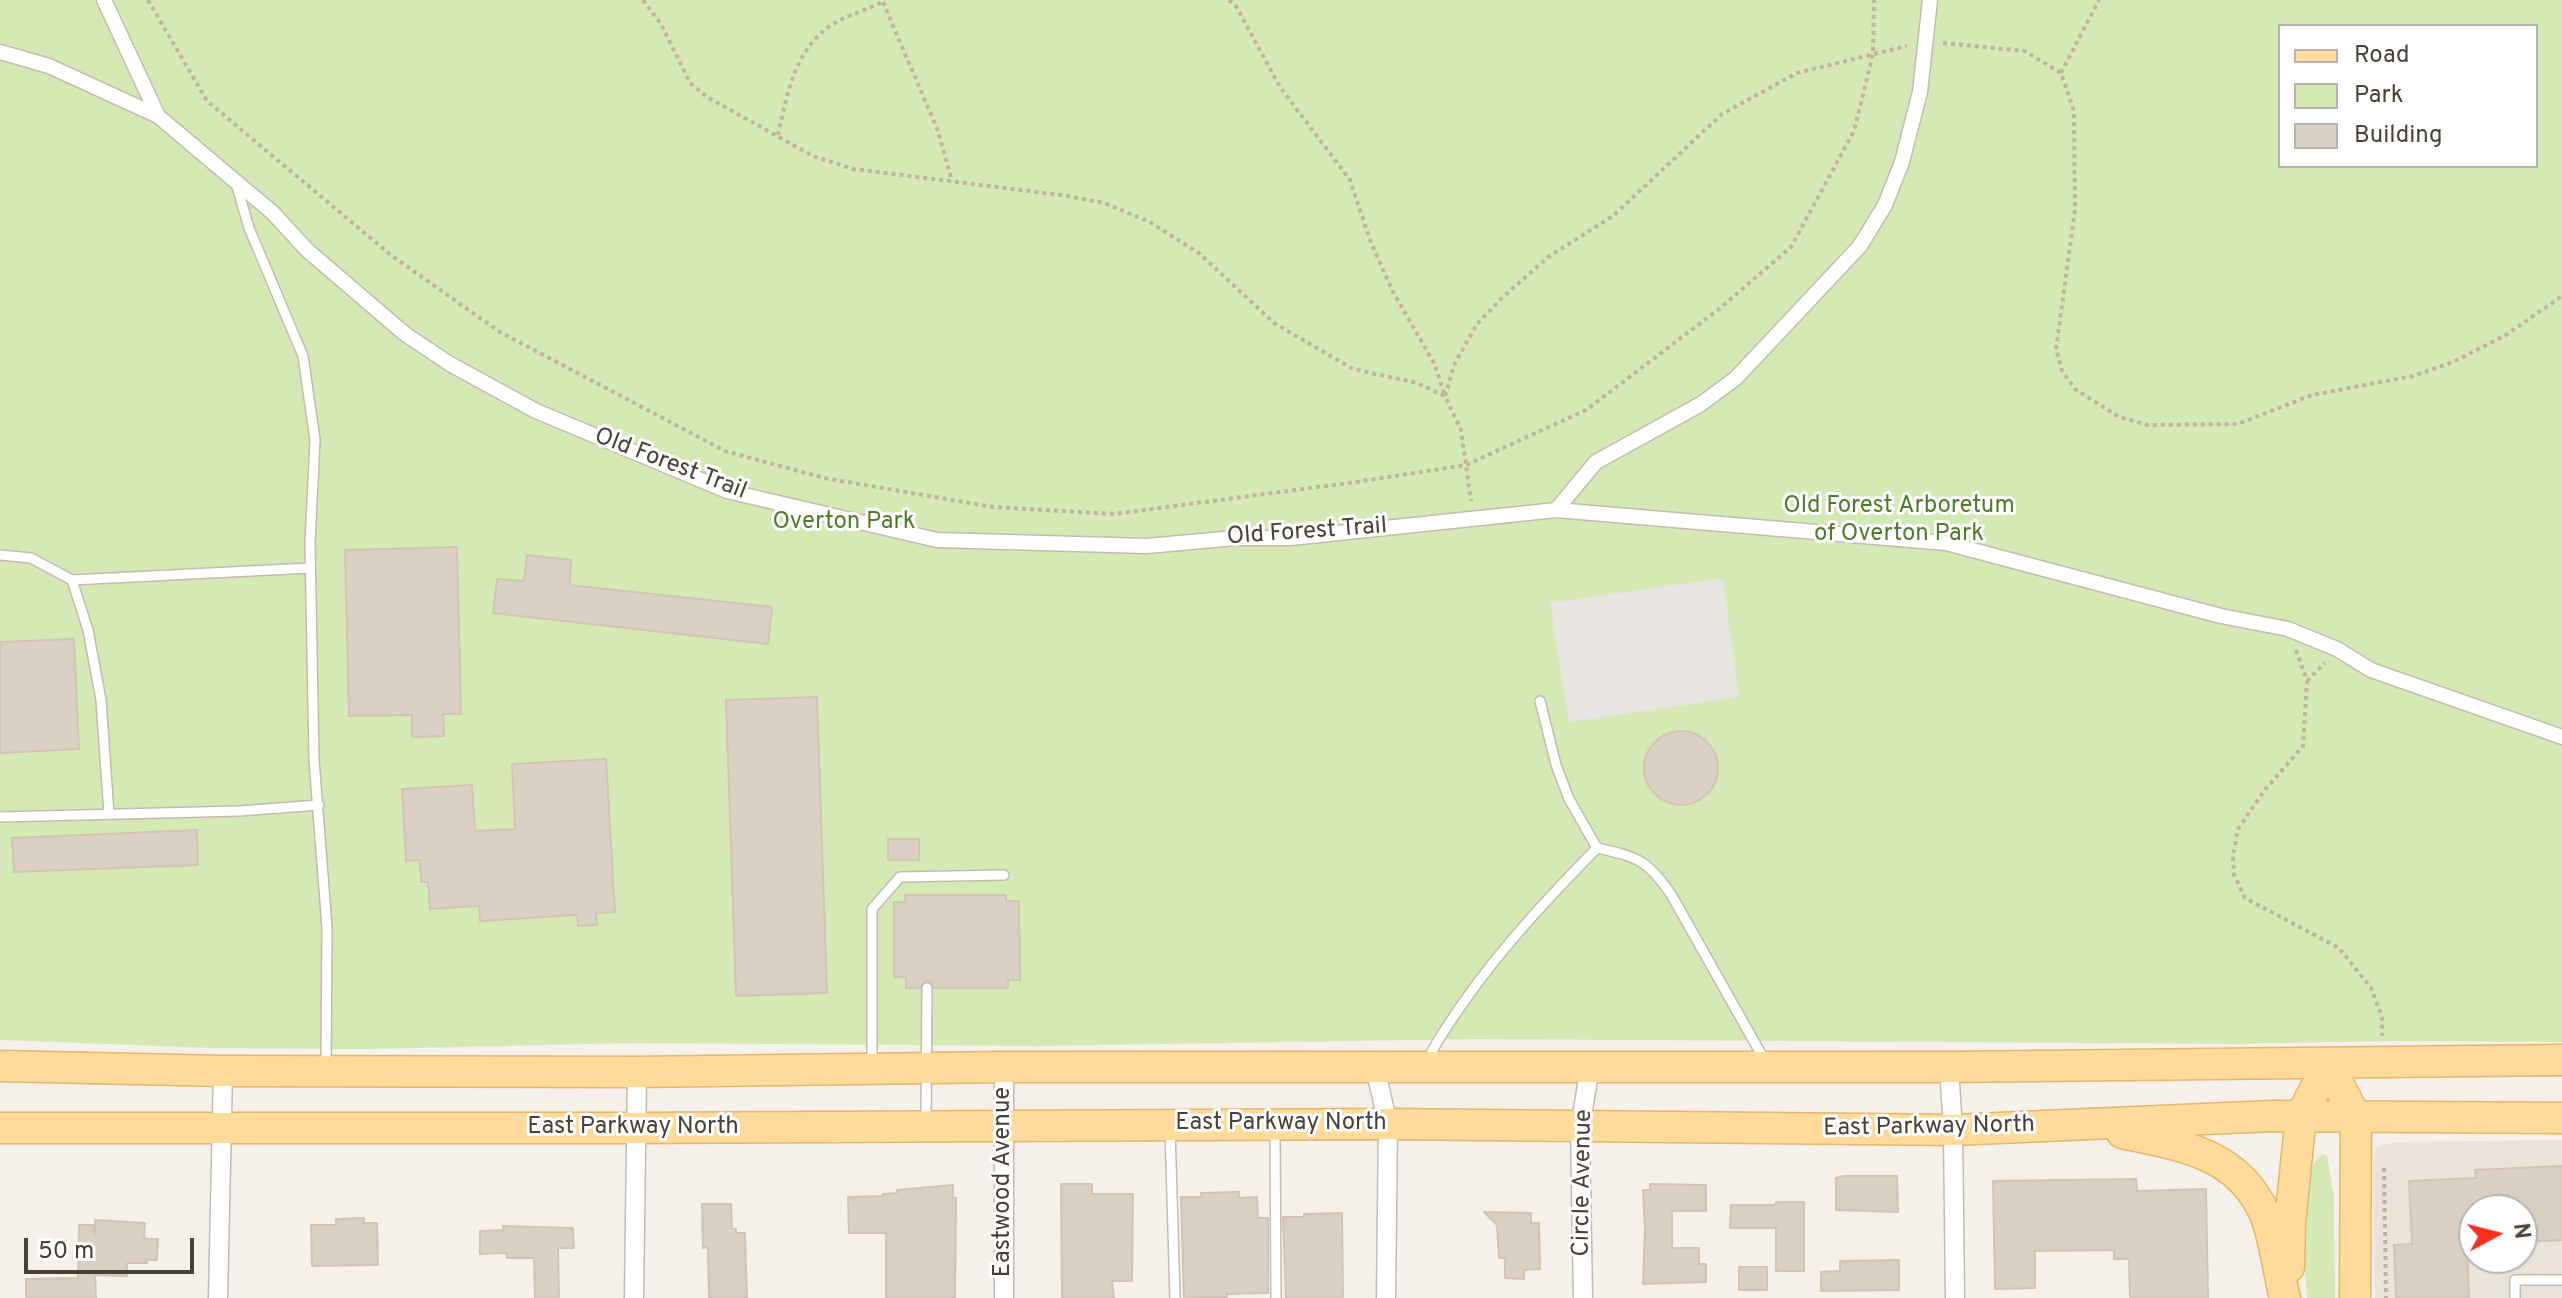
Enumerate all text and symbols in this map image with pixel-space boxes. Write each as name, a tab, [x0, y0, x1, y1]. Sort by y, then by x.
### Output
legend	[2278, 24, 2538, 168]
text: Road	[2354, 41, 2410, 71]
text: Park	[2354, 81, 2404, 111]
text: Building	[2354, 121, 2443, 151]
street label: Old Forest Trail	[590, 423, 750, 507]
park label: Old Forest Arboretum of Overton Park	[1783, 493, 2015, 549]
park label: Overton Park	[772, 509, 916, 537]
street label: Old Forest Trail	[1226, 513, 1388, 553]
street label: Eastwood Avenue	[990, 1087, 1018, 1277]
street label: Circle Avenue	[1568, 1109, 1600, 1257]
street label: East Parkway North	[1175, 1110, 1387, 1138]
street label: East Parkway North	[1823, 1112, 2035, 1144]
street label: East Parkway North	[527, 1114, 739, 1142]
north arrow	[2458, 1194, 2538, 1274]
scale bar	[28, 1222, 198, 1272]
text: N	[2506, 1222, 2535, 1241]
text: 50 m	[38, 1237, 94, 1267]

